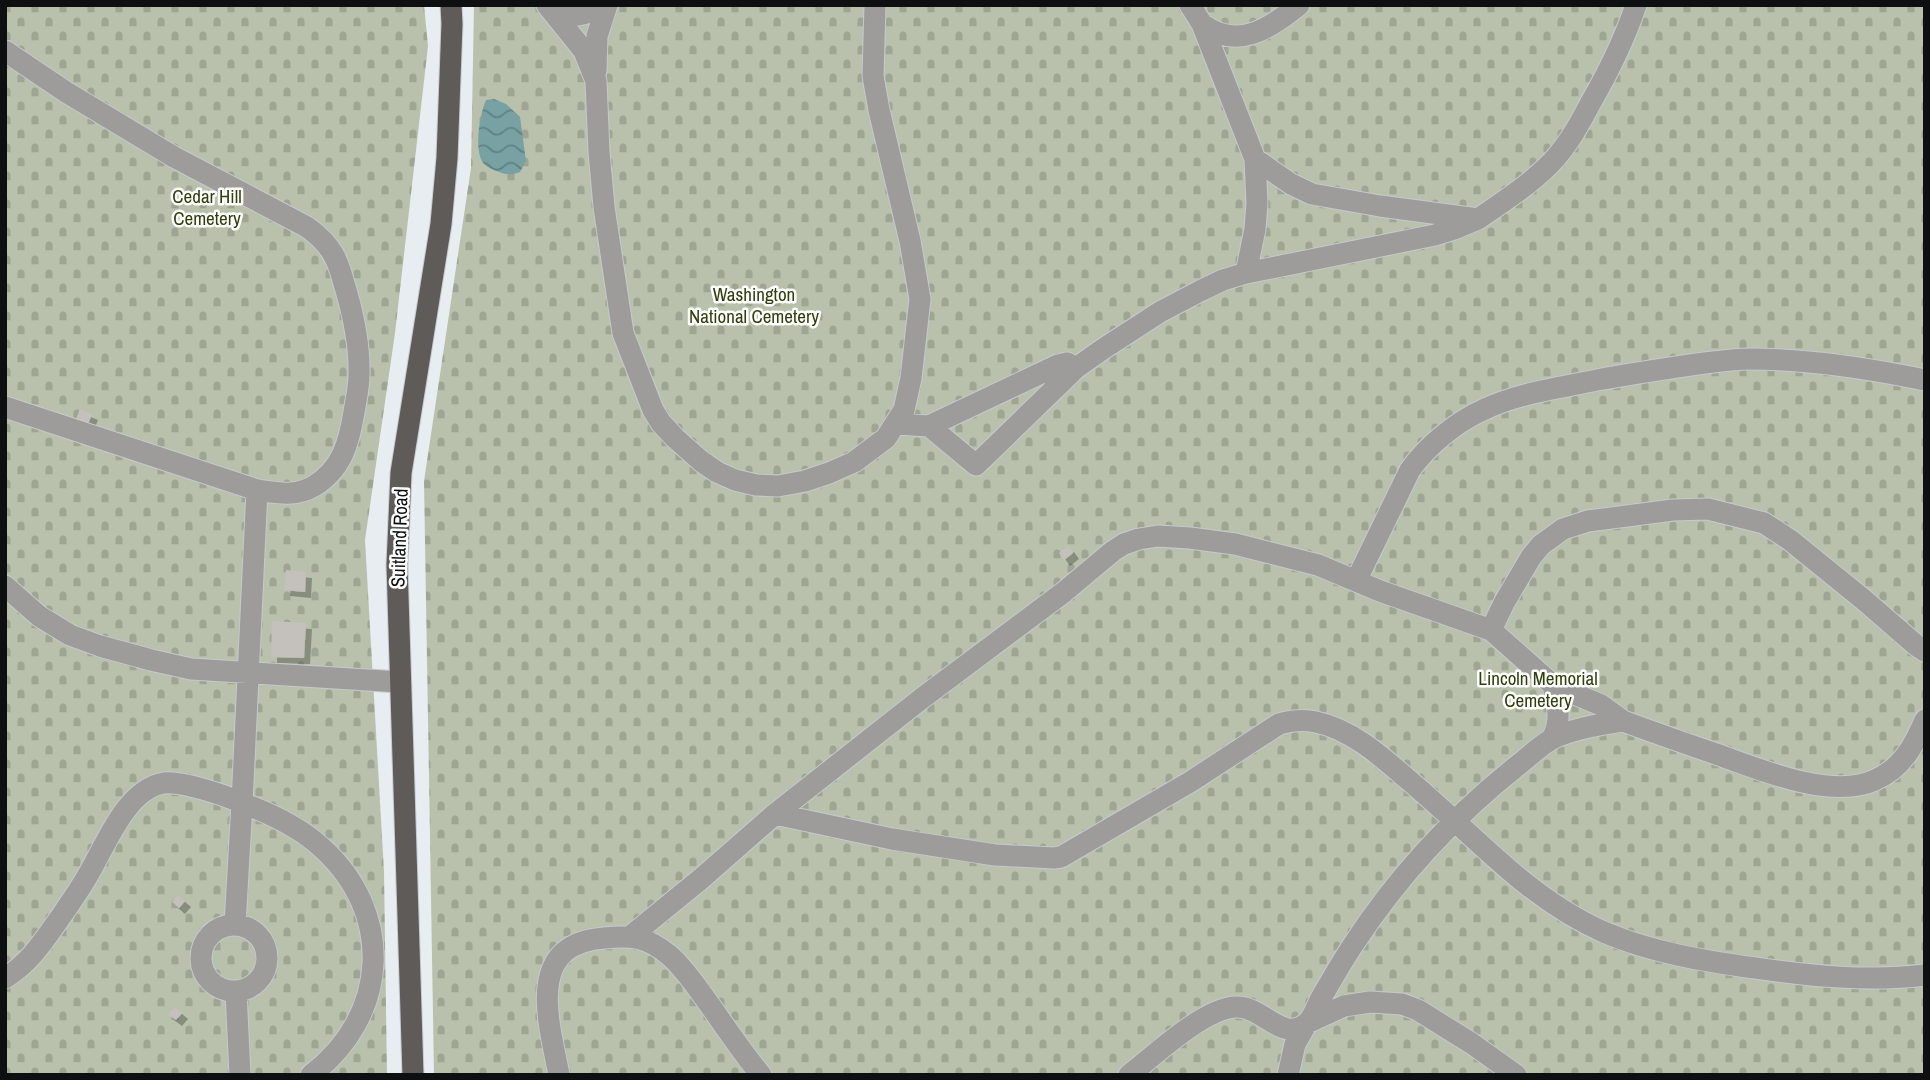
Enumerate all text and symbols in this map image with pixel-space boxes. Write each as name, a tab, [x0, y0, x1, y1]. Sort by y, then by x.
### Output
park label: Cedar Hill Cemetery	[172, 183, 242, 231]
park label: Washington National Cemetery	[689, 281, 819, 329]
street label: Suitland Road	[384, 488, 414, 588]
park label: Lincoln Memorial Cemetery	[1478, 665, 1598, 713]

